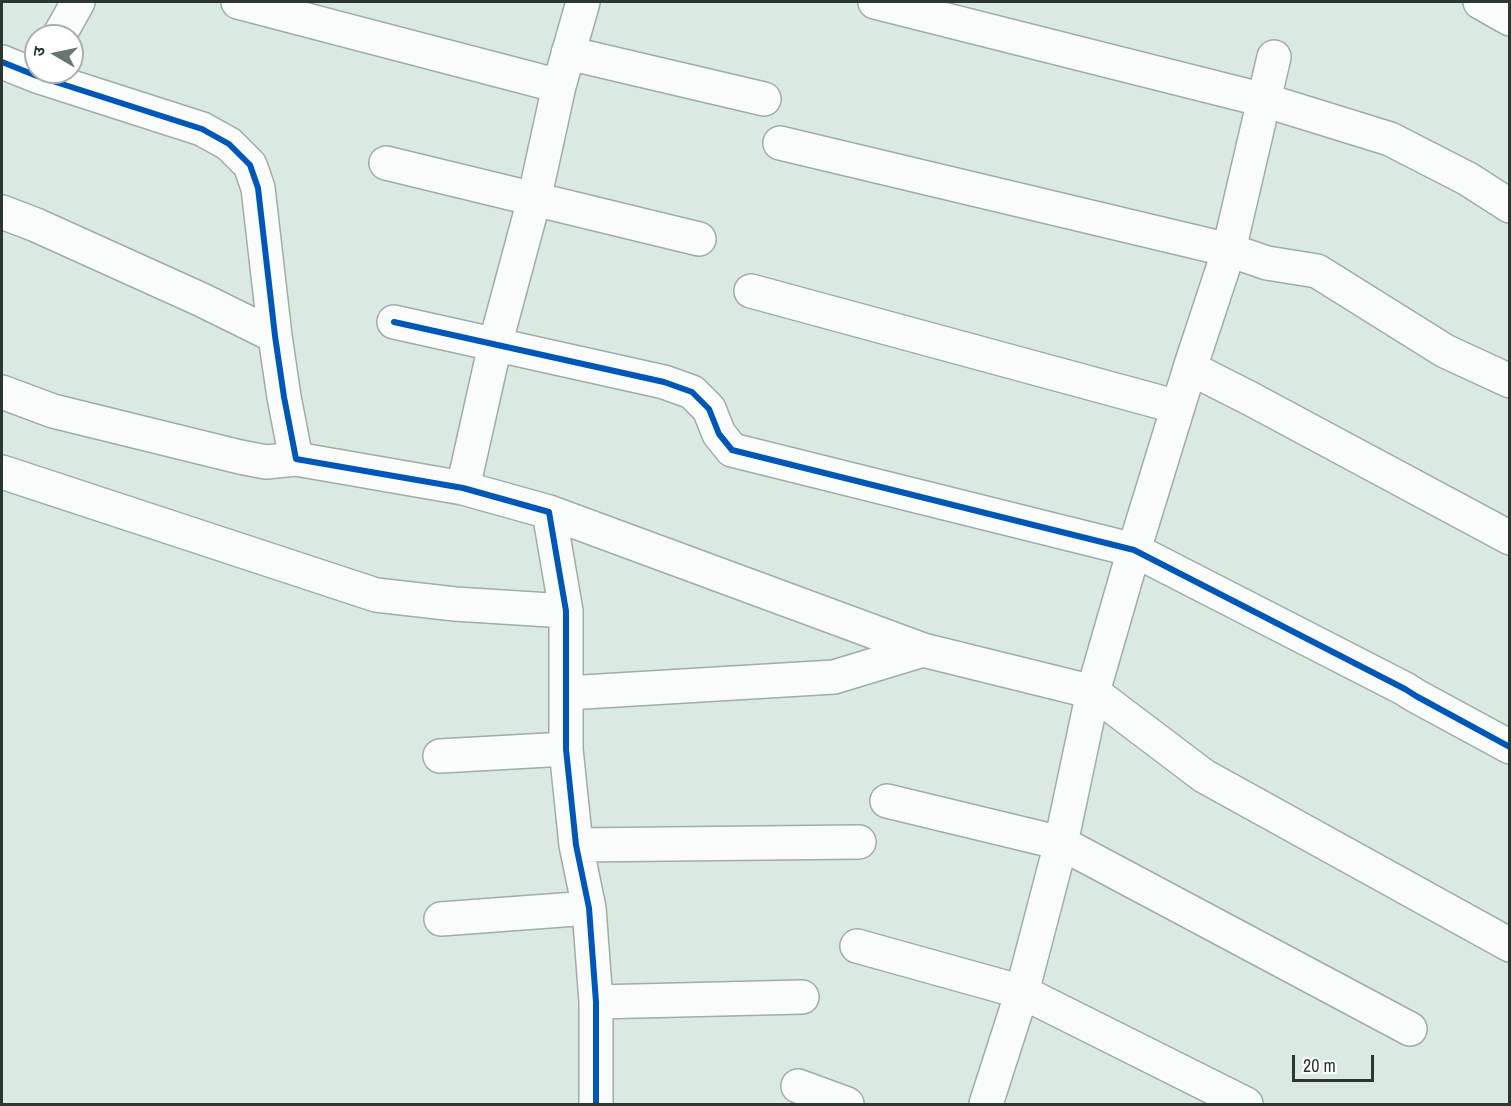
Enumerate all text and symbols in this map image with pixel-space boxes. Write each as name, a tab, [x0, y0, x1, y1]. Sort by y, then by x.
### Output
north arrow	[24, 24, 84, 84]
text: उ	[27, 45, 50, 58]
scale bar	[1295, 1043, 1378, 1081]
text: 20 m	[1303, 1053, 1336, 1078]

